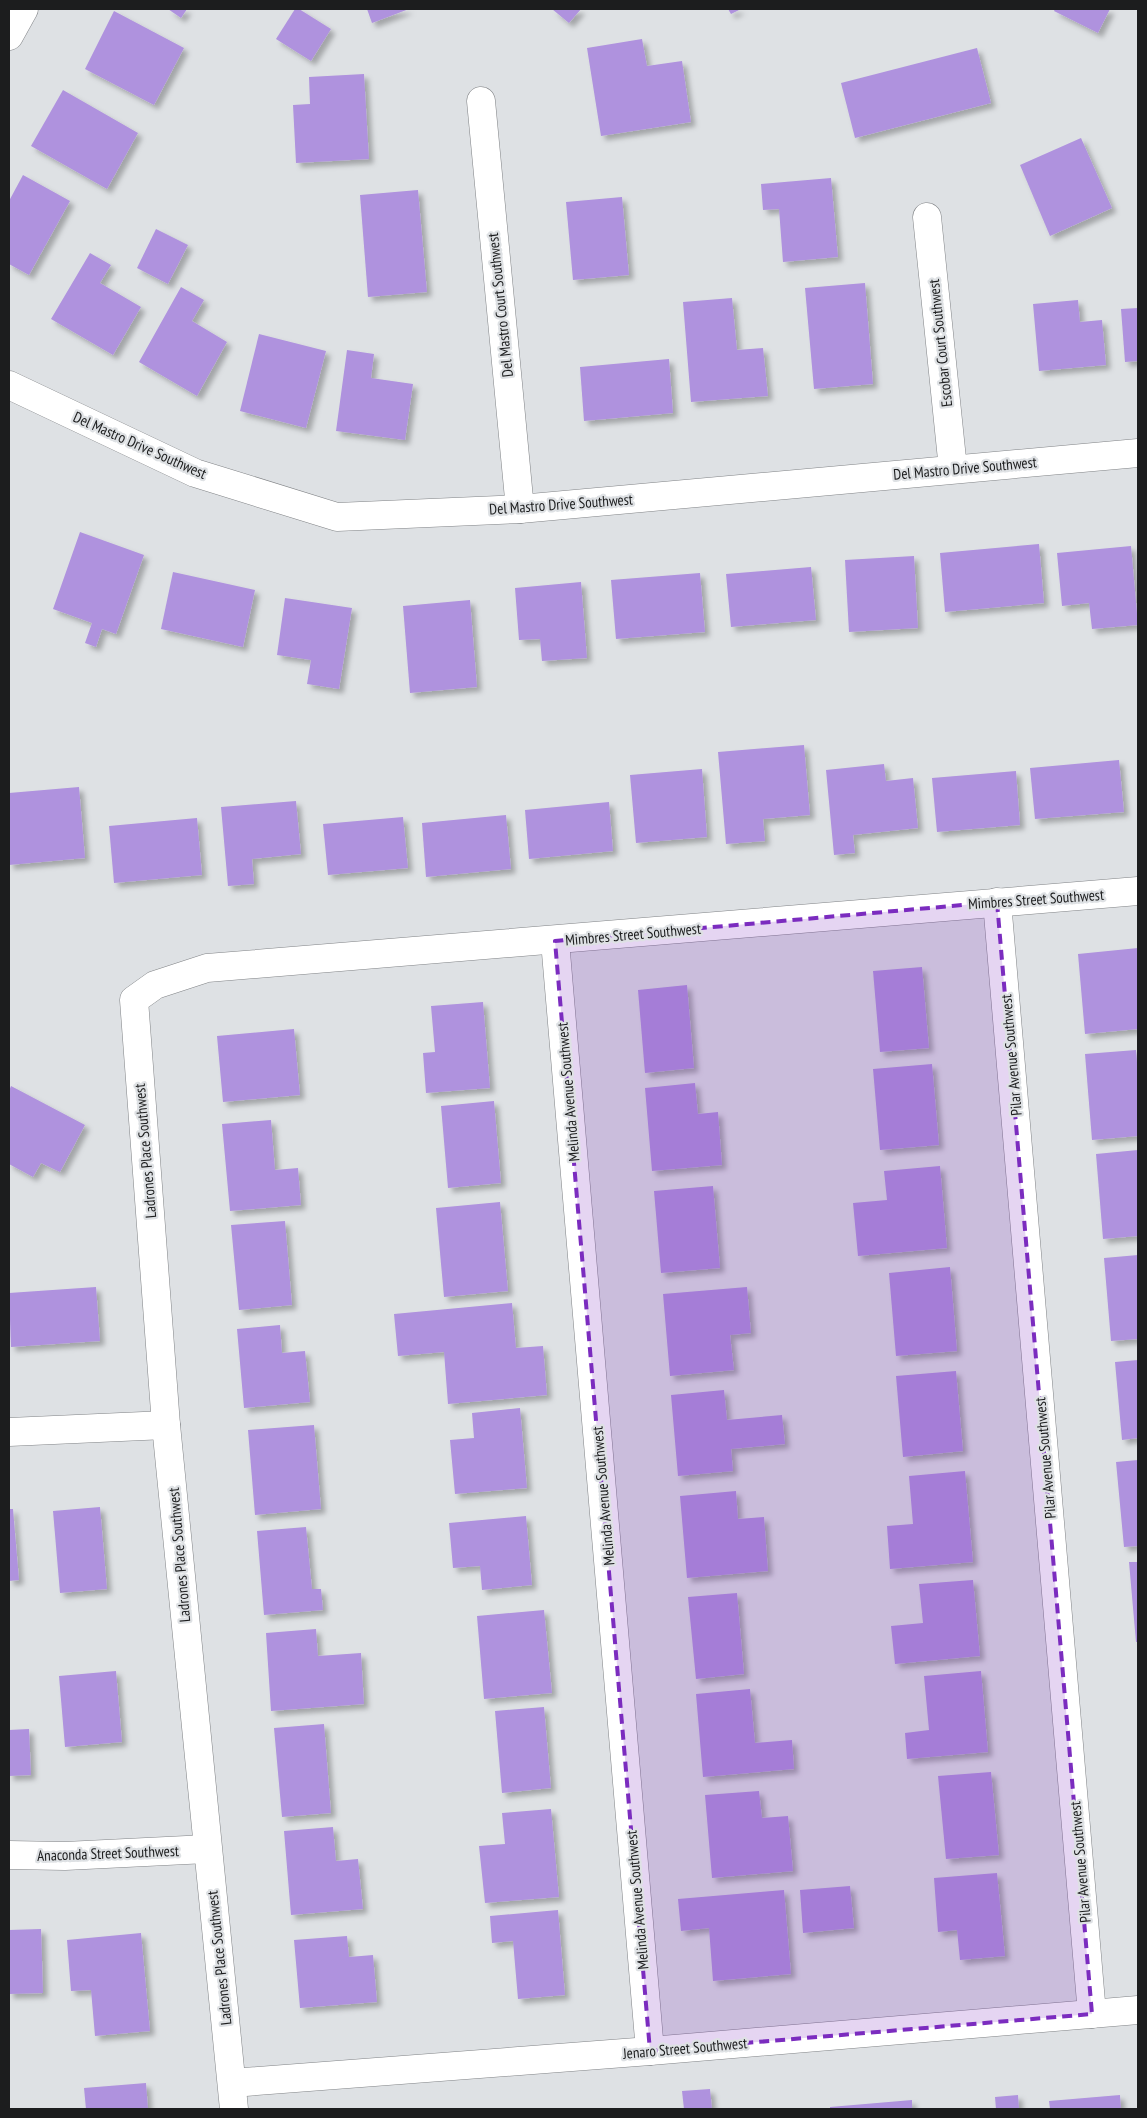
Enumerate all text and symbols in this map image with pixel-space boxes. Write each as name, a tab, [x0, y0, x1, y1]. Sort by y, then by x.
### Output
street label: Del Mastro Court Southwest	[483, 232, 517, 378]
street label: Escobar Court Southwest	[924, 278, 956, 408]
street label: Del Mastro Drive Southwest	[70, 407, 210, 483]
street label: Del Mastro Drive Southwest	[892, 452, 1038, 484]
street label: Del Mastro Drive Southwest	[489, 490, 633, 518]
street label: Mimbres Street Southwest	[967, 885, 1105, 913]
street label: Mimbres Street Southwest	[564, 919, 702, 949]
street label: Pilar Avenue Southwest	[996, 994, 1026, 1116]
street label: Melinda Avenue Southwest	[552, 1022, 584, 1162]
street label: Ladrones Place Southwest	[130, 1083, 160, 1219]
street label: Pilar Avenue Southwest	[1030, 1397, 1060, 1519]
street label: Melinda Avenue Southwest	[587, 1426, 619, 1566]
street label: Ladrones Place Southwest	[164, 1487, 194, 1623]
street label: Pilar Avenue Southwest	[1065, 1801, 1095, 1923]
street label: Melinda Avenue Southwest	[621, 1830, 653, 1970]
street label: Anaconda Street Southwest	[37, 1841, 179, 1865]
street label: Ladrones Place Southwest	[202, 1890, 236, 2026]
street label: Jenaro Street Southwest	[621, 2033, 748, 2063]

